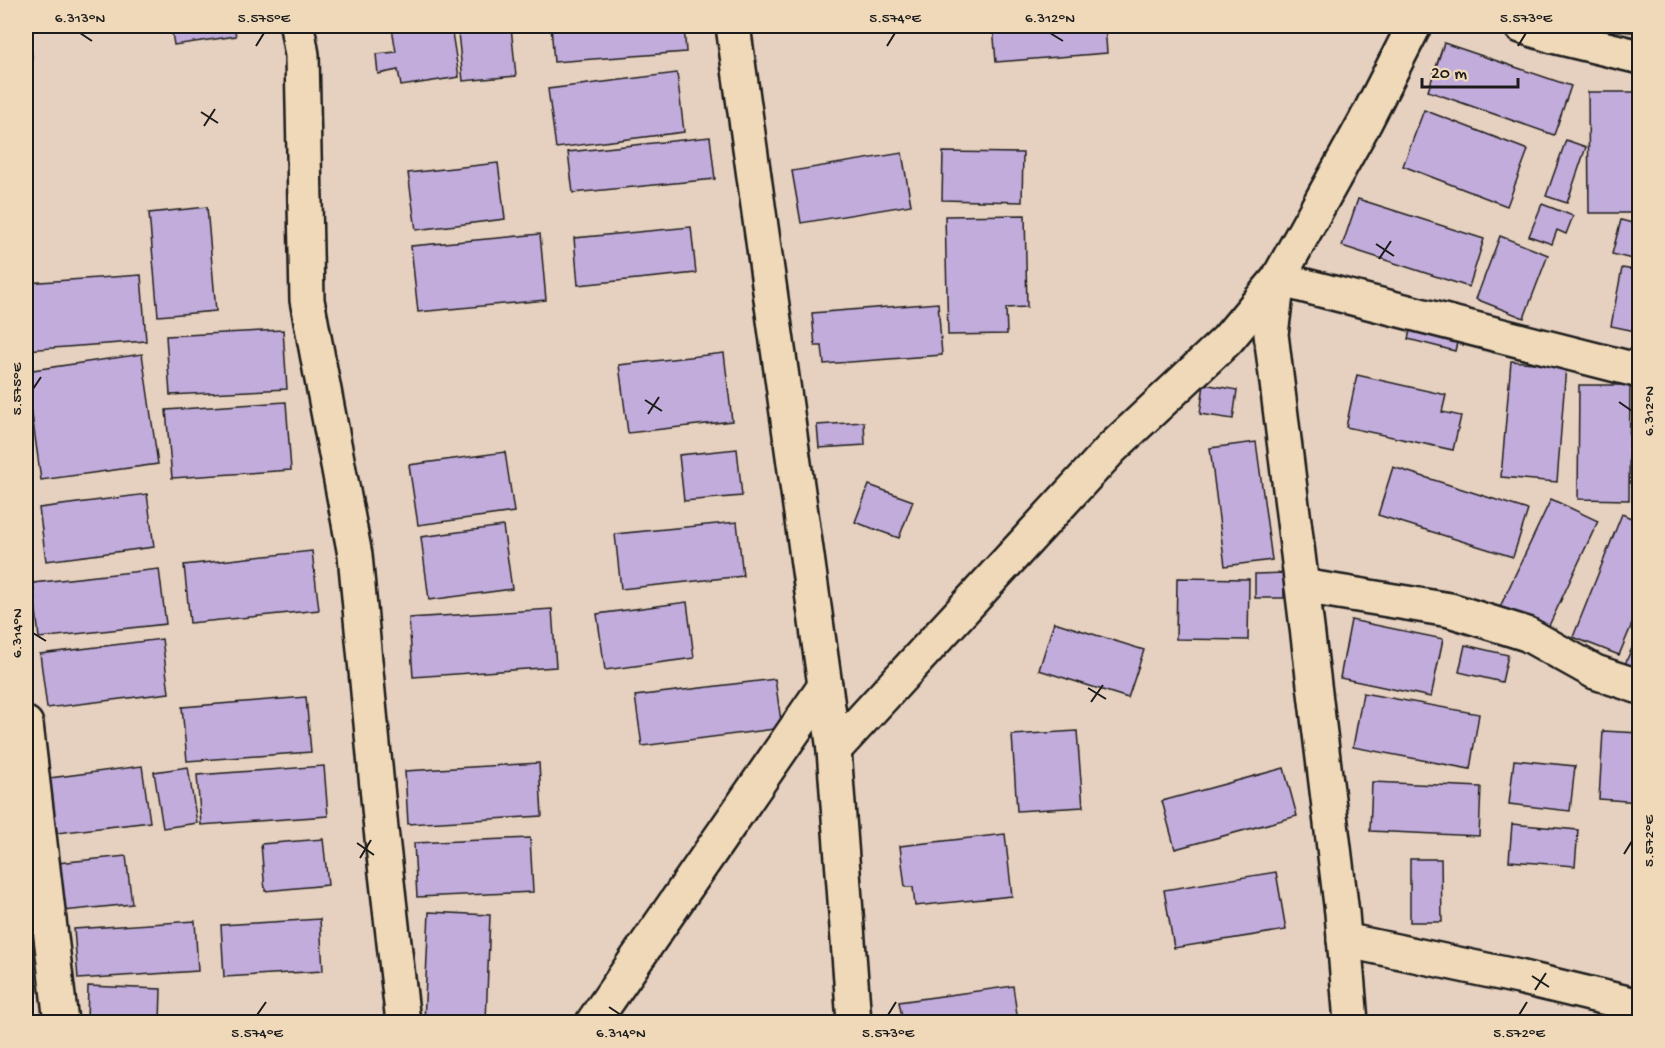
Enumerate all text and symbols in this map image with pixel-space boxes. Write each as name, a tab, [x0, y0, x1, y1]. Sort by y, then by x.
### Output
text: 6.313°N	[55, 10, 105, 28]
text: 5.575°E	[238, 10, 291, 28]
text: 5.574°E	[869, 10, 921, 28]
text: 6.312°N	[1025, 10, 1075, 28]
text: 5.573°E	[1500, 10, 1553, 28]
scale bar	[1422, 51, 1518, 89]
text: 20 m	[1431, 64, 1467, 85]
text: 5.575°E	[9, 362, 27, 415]
text: 6.312°N	[1641, 386, 1659, 436]
text: 6.314°N	[9, 608, 27, 658]
text: 5.572°E	[1641, 814, 1659, 867]
text: 5.574°E	[231, 1025, 283, 1043]
text: 6.314°N	[596, 1025, 646, 1043]
text: 5.573°E	[862, 1025, 915, 1043]
text: 5.572°E	[1493, 1025, 1546, 1043]

